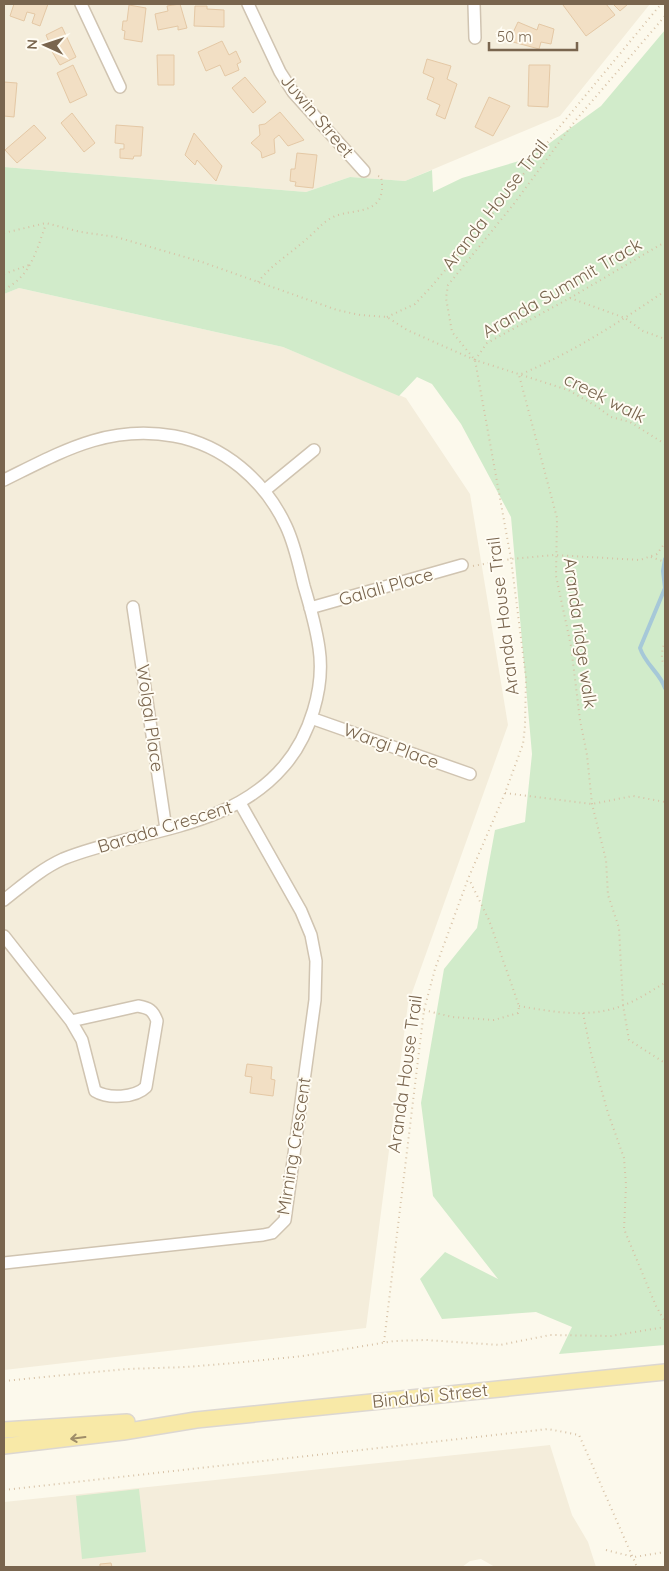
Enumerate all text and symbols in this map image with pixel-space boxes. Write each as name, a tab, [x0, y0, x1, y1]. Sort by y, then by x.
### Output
north arrow	[20, 20, 70, 70]
scale bar	[489, 20, 576, 52]
text: 50 m	[497, 27, 532, 46]
text: N	[23, 39, 41, 50]
street label: Juwin Street	[276, 69, 359, 162]
street label: Aranda House Trail	[436, 135, 553, 275]
street label: Aranda Summit Track	[478, 232, 646, 343]
street label: creek walk	[560, 367, 650, 428]
street label: Aranda House Trail	[481, 536, 524, 697]
street label: Aranda ridge walk	[559, 556, 602, 710]
street label: Galali Place	[336, 562, 436, 611]
street label: Wolgal Place	[132, 663, 169, 773]
street label: Wargi Place	[340, 718, 442, 773]
street label: Barada Crescent	[95, 795, 235, 858]
street label: Aranda House Trail	[382, 993, 427, 1154]
street label: Mirning Crescent	[271, 1075, 316, 1217]
street label: Bindubi Street	[371, 1378, 489, 1413]
one-way arrow	[70, 1433, 86, 1443]

